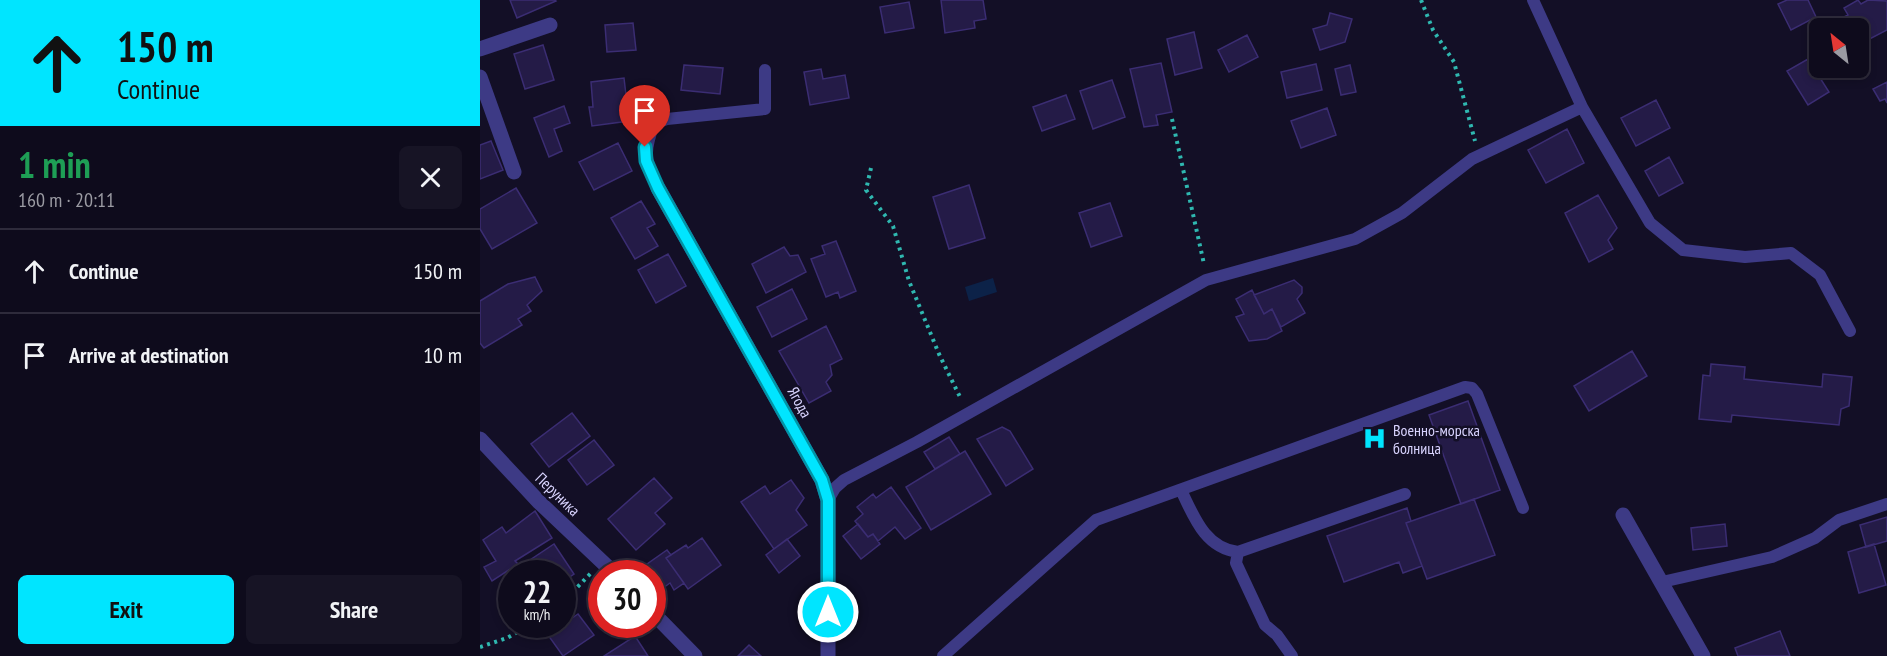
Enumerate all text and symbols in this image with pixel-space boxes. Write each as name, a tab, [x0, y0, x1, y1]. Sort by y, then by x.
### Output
north arrow	[1809, 18, 1869, 78]
map controls	[1809, 18, 1869, 78]
text: 150 m	[117, 19, 214, 74]
icon: ahead	[18, 24, 96, 102]
text: Continue	[117, 72, 200, 106]
pin	[619, 85, 670, 147]
icon: arrive	[628, 94, 661, 127]
text: 1 min	[18, 141, 91, 188]
button: close	[399, 146, 462, 209]
text: 160 m · 20:11	[18, 187, 115, 213]
icon: ahead	[18, 255, 51, 288]
text: Continue	[69, 257, 139, 285]
text: 150 m	[413, 257, 462, 285]
icon: arrive	[18, 339, 51, 372]
text: Arrive at destination	[69, 341, 229, 369]
text: 10 m	[423, 341, 462, 369]
street label: Ягода	[783, 383, 817, 421]
place label: Военно-морска болница	[1393, 420, 1480, 458]
hospital icon: Военно-морска болница	[1362, 426, 1388, 452]
street label: Перуника	[531, 468, 585, 520]
speed limit sign: 30	[588, 560, 666, 638]
text: 22	[523, 572, 551, 611]
button: Exit	[18, 575, 234, 644]
button: Share	[246, 575, 462, 644]
position arrow	[796, 580, 860, 644]
text: km/h	[524, 605, 550, 624]

